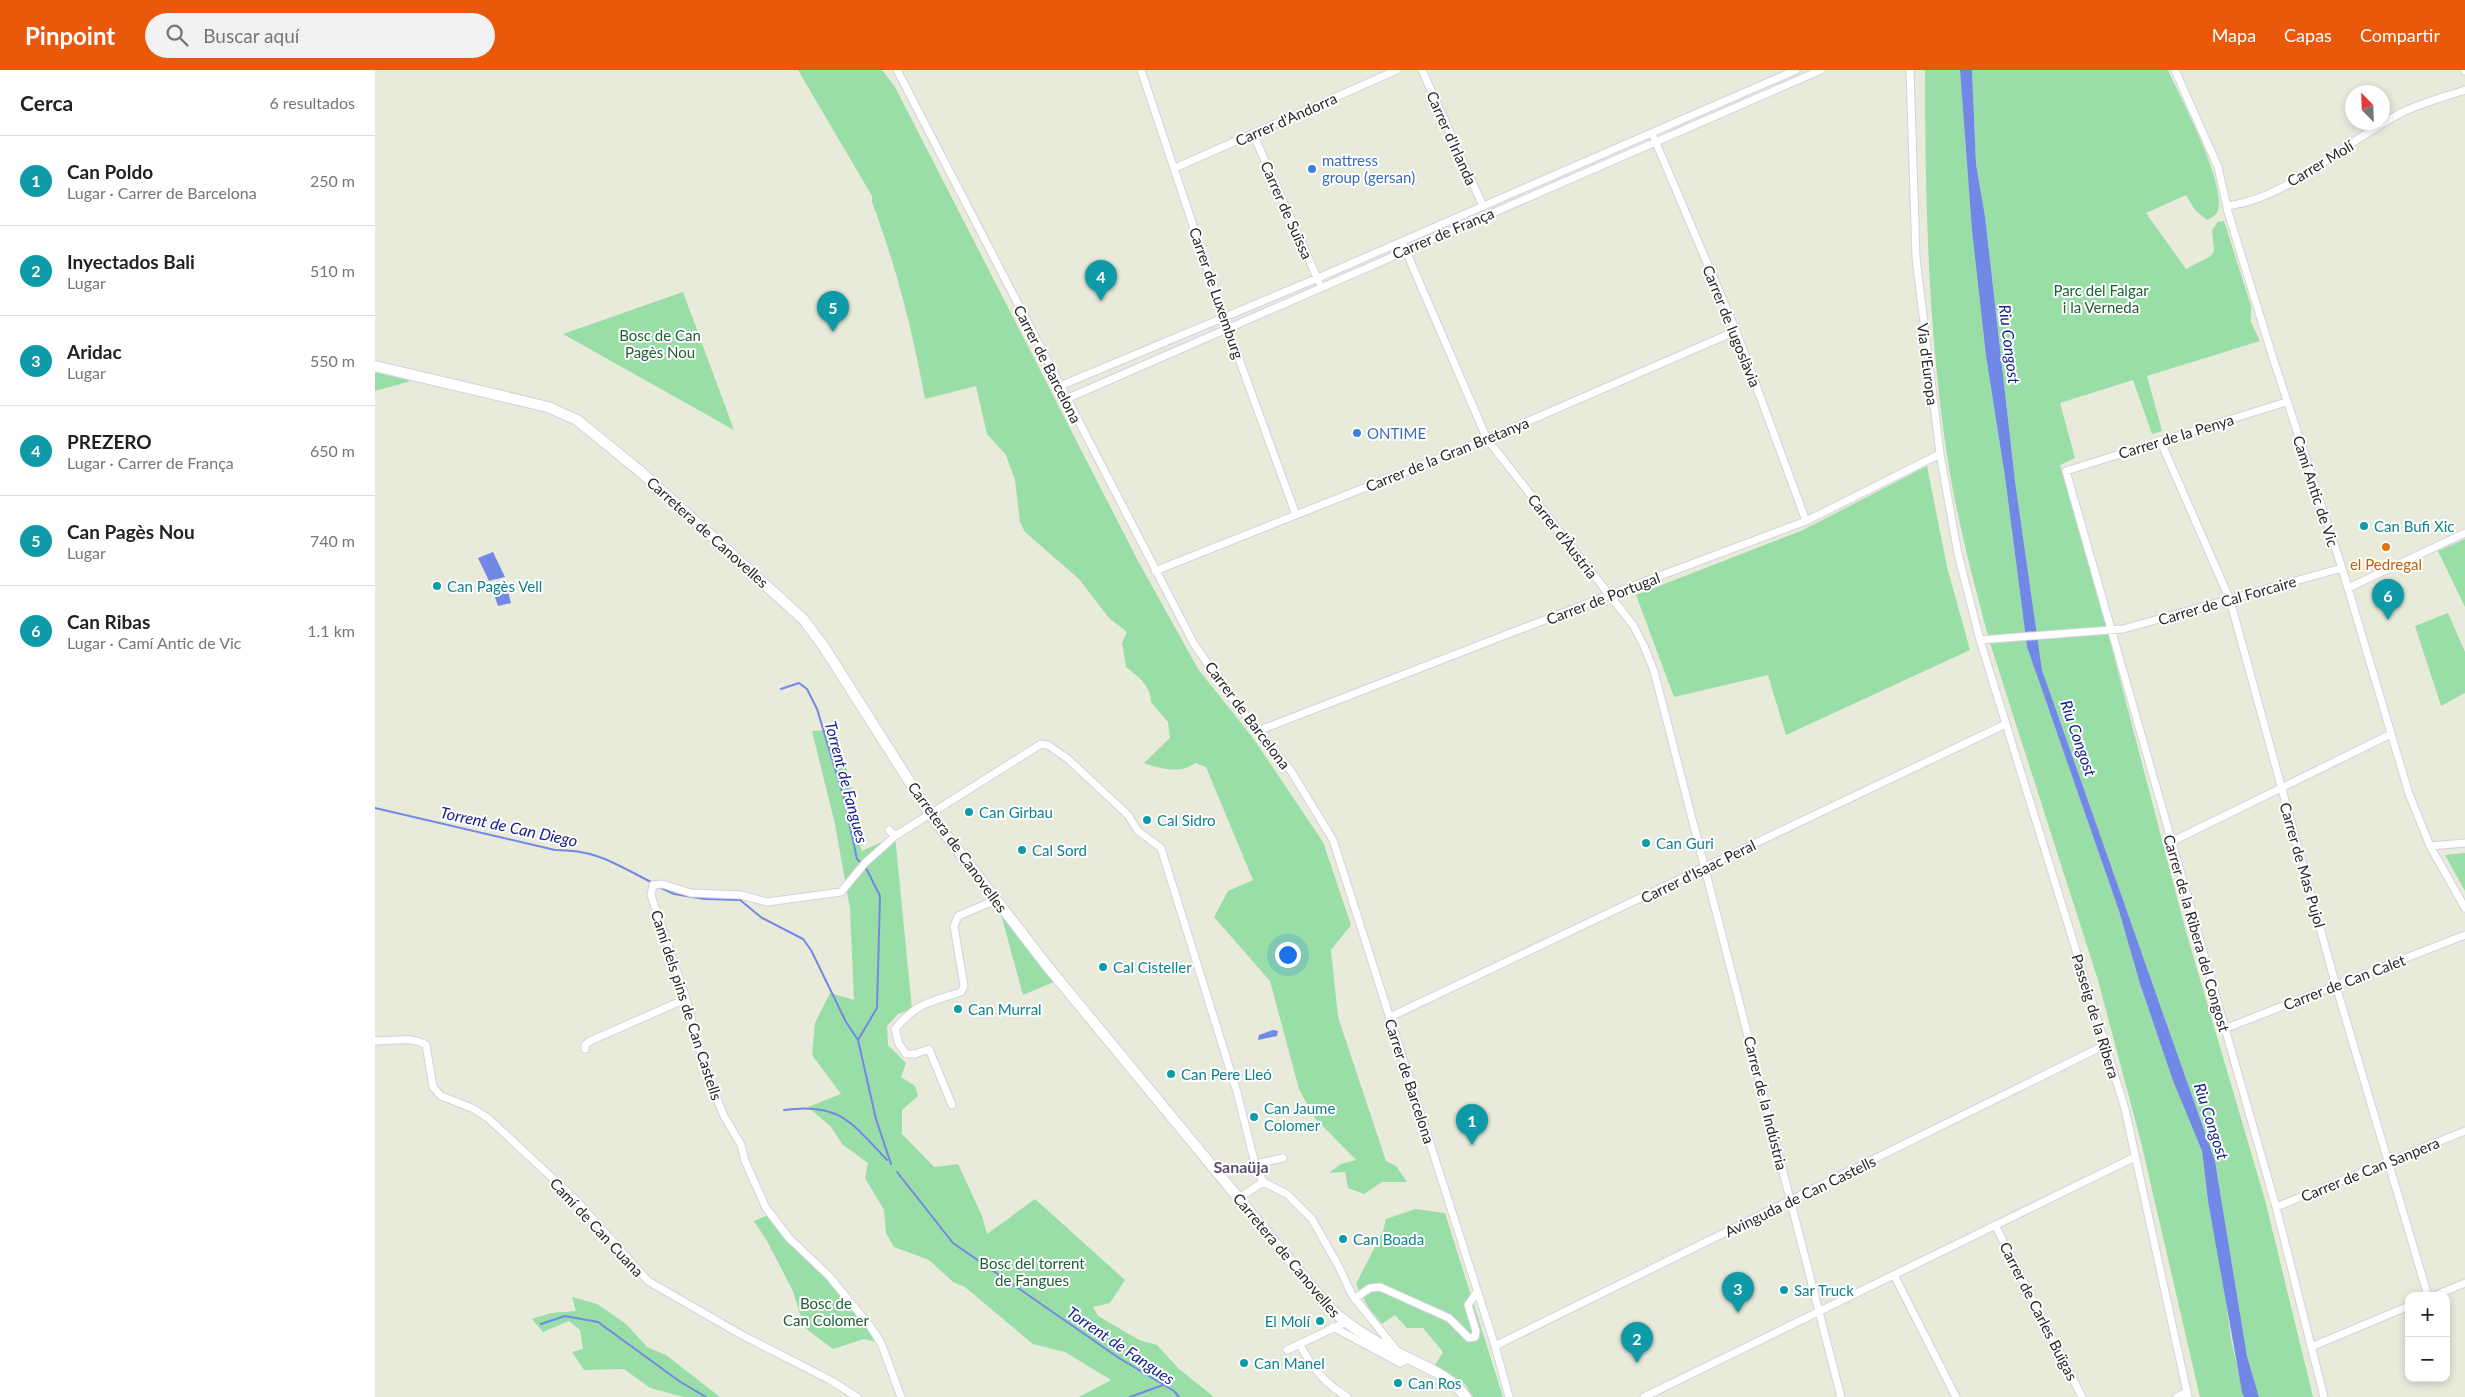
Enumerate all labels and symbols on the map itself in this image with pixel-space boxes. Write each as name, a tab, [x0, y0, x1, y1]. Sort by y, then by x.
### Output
north arrow	[2345, 85, 2390, 130]
street label: Carrer d'Irlanda	[1423, 88, 1481, 188]
street label: Carrer d'Andorra	[1232, 89, 1340, 149]
street label: Carrer Molí	[2284, 135, 2358, 190]
place label: mattress group (gersan)	[1322, 151, 1415, 186]
street label: Carrer de Suïssa	[1257, 158, 1317, 262]
marker: mattress group (gersan)	[1306, 163, 1318, 175]
street label: Carrer de França	[1389, 203, 1497, 263]
street label: Carrer de Luxemburg	[1186, 225, 1248, 361]
pin: 4	[1085, 260, 1117, 301]
street label: Carrer de Iugoslàvia	[1699, 262, 1765, 390]
park label: Parc del Falgar i la Verneda	[2053, 281, 2149, 316]
pin: 5	[817, 291, 849, 332]
street label: Carrer de Barcelona	[1010, 302, 1086, 426]
water label: Riu Congost	[1996, 303, 2024, 385]
street label: Via d'Europa	[1914, 322, 1942, 406]
park label: Bosc de Can Pagès Nou	[619, 326, 701, 361]
street label: Carrer de la Penya	[2116, 410, 2236, 462]
street label: Carrer de la Gran Bretanya	[1363, 413, 1531, 495]
place label: ONTIME	[1367, 424, 1426, 442]
marker: ONTIME	[1351, 427, 1363, 439]
street label: Camí Antic de Vic	[2290, 433, 2342, 549]
street label: Carretera de Canovelles	[644, 473, 772, 591]
street label: Carrer d'Àustria	[1524, 490, 1602, 582]
place label: Can Bufi Xic	[2374, 517, 2455, 535]
marker: Can Bufi Xic	[2358, 520, 2370, 532]
marker: el Pedregal	[2380, 541, 2392, 553]
place label: el Pedregal	[2350, 555, 2422, 573]
street label: Carrer de Portugal	[1544, 568, 1662, 628]
street label: Carrer de Cal Forcaire	[2156, 572, 2298, 628]
place label: Can Pagès Vell	[447, 577, 542, 595]
pin: 6	[2372, 579, 2404, 620]
marker: Can Pagès Vell	[431, 580, 443, 592]
street label: Carrer de Barcelona	[1202, 658, 1294, 772]
water label: Riu Congost	[2057, 697, 2101, 779]
water label: Torrent de Fangues	[822, 719, 873, 846]
street label: Carretera de Canovelles	[905, 778, 1011, 916]
street label: Carrer de Mas Pujol	[2276, 800, 2330, 930]
water label: Torrent de Can Diego	[439, 802, 579, 850]
place label: Can Girbau	[979, 803, 1053, 821]
marker: Can Girbau	[963, 806, 975, 818]
place label: Cal Sidro	[1157, 811, 1216, 829]
marker: Cal Sidro	[1141, 814, 1153, 826]
street label: Carrer de la Ribera del Congost	[2160, 832, 2234, 1034]
place label: Can Guri	[1656, 834, 1714, 852]
street label: Carrer d'Isaac Peral	[1638, 835, 1758, 907]
marker: Can Guri	[1640, 837, 1652, 849]
place label: Cal Sord	[1032, 841, 1087, 859]
marker: Cal Sord	[1016, 844, 1028, 856]
street label: Camí dels pins de Can Castells	[648, 908, 726, 1102]
your location	[1275, 942, 1301, 968]
street label: Carrer de Can Calet	[2281, 950, 2408, 1014]
street label: Passeig de la Ribera	[2068, 952, 2124, 1080]
place label: Cal Cisteller	[1113, 958, 1192, 976]
marker: Cal Cisteller	[1097, 961, 1109, 973]
place label: Can Murral	[968, 1000, 1042, 1018]
marker: Can Murral	[952, 1003, 964, 1015]
street label: Carrer de Barcelona	[1381, 1016, 1439, 1146]
street label: Carrer de la Indústria	[1741, 1034, 1791, 1172]
place label: Can Pere Lleó	[1181, 1065, 1272, 1083]
marker: Can Pere Lleó	[1165, 1068, 1177, 1080]
water label: Riu Congost	[2191, 1080, 2233, 1162]
place label: Can Jaume Colomer	[1264, 1099, 1335, 1134]
pin: 1	[1456, 1104, 1488, 1145]
marker: Can Jaume Colomer	[1248, 1111, 1260, 1123]
street label: Carrer de Can Sanpera	[2298, 1133, 2442, 1205]
street label: Avinguda de Can Castells	[1722, 1152, 1878, 1240]
district label: Sanaüja	[1213, 1157, 1269, 1176]
street label: Camí de Can Cuana	[547, 1174, 647, 1280]
street label: Carretera de Canovelles	[1230, 1189, 1344, 1321]
place label: Can Boada	[1353, 1230, 1424, 1248]
marker: Can Boada	[1337, 1233, 1349, 1245]
street label: Carrer de Carles Buïgas	[1996, 1239, 2082, 1383]
park label: Bosc del torrent de Fangues	[979, 1254, 1085, 1289]
pin: 3	[1722, 1272, 1754, 1313]
place label: Sar Truck	[1794, 1281, 1854, 1299]
marker: Sar Truck	[1778, 1284, 1790, 1296]
park label: Bosc de Can Colomer	[783, 1294, 869, 1329]
water label: Torrent de Fangues	[1064, 1302, 1179, 1388]
place label: El Molí	[1265, 1312, 1311, 1330]
marker: El Molí	[1314, 1315, 1326, 1327]
pin: 2	[1621, 1322, 1653, 1363]
place label: Can Manel	[1254, 1354, 1325, 1372]
marker: Can Manel	[1238, 1357, 1250, 1369]
place label: Can Ros	[1408, 1374, 1462, 1392]
marker: Can Ros	[1392, 1377, 1404, 1389]

